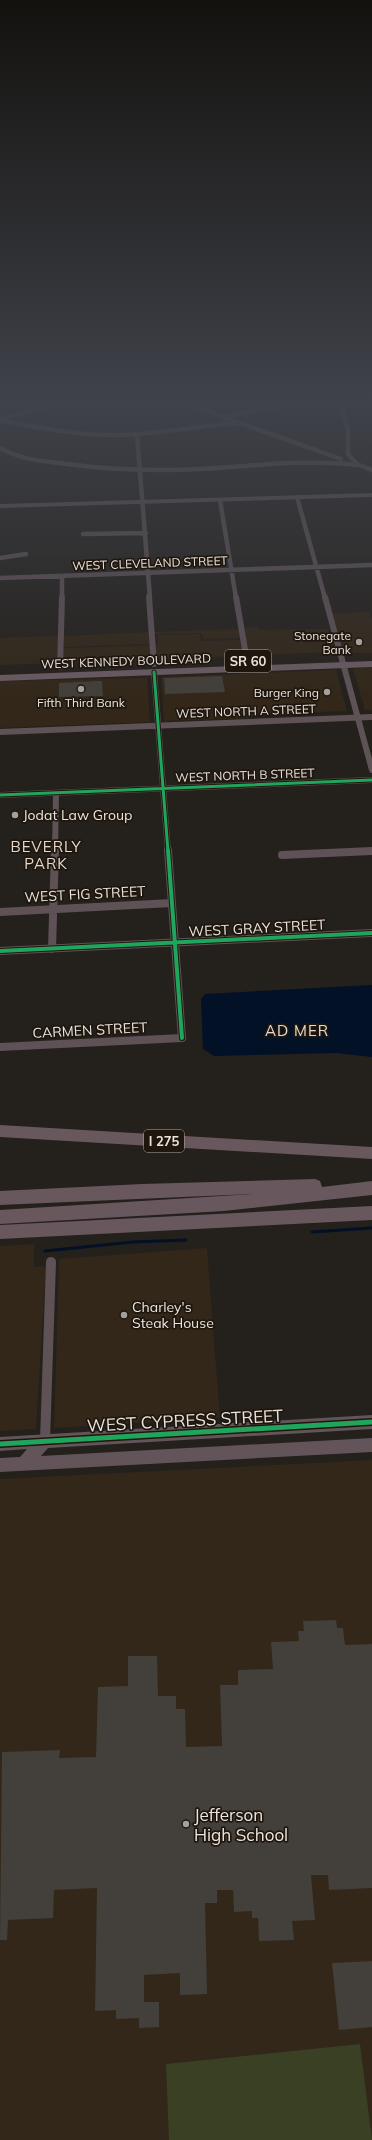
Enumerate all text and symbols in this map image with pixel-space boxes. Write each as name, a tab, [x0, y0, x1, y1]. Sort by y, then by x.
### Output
street label: WEST CLEVELAND STREET	[72, 553, 229, 573]
place label: Stonegate Bank	[294, 628, 352, 657]
marker: Stonegate Bank	[354, 637, 364, 647]
road number: SR 60	[225, 650, 271, 672]
street label: WEST KENNEDY BOULEVARD	[41, 651, 211, 671]
marker: Fifth Third Bank	[76, 684, 86, 694]
place label: Burger King	[254, 685, 319, 700]
marker: Burger King	[322, 687, 332, 697]
place label: Fifth Third Bank	[37, 695, 126, 710]
street label: WEST NORTH A STREET	[176, 701, 317, 721]
street label: WEST NORTH B STREET	[175, 765, 316, 785]
place label: Jodat Law Group	[23, 806, 132, 824]
marker: Jodat Law Group	[10, 810, 20, 820]
district label: BEVERLY PARK	[10, 837, 82, 873]
street label: WEST FIG STREET	[24, 882, 146, 906]
street label: WEST GRAY STREET	[188, 915, 326, 941]
street label: CARMEN STREET	[32, 1018, 148, 1042]
district label: AD MER	[265, 1021, 329, 1040]
road number: I 275	[144, 1130, 184, 1152]
place label: Charley's Steak House	[132, 1298, 214, 1332]
marker: Charley's Steak House	[119, 1310, 129, 1320]
street label: WEST CYPRESS STREET	[86, 1404, 284, 1436]
place label: Jefferson High School	[194, 1804, 288, 1845]
marker: Jefferson High School	[181, 1819, 191, 1829]

